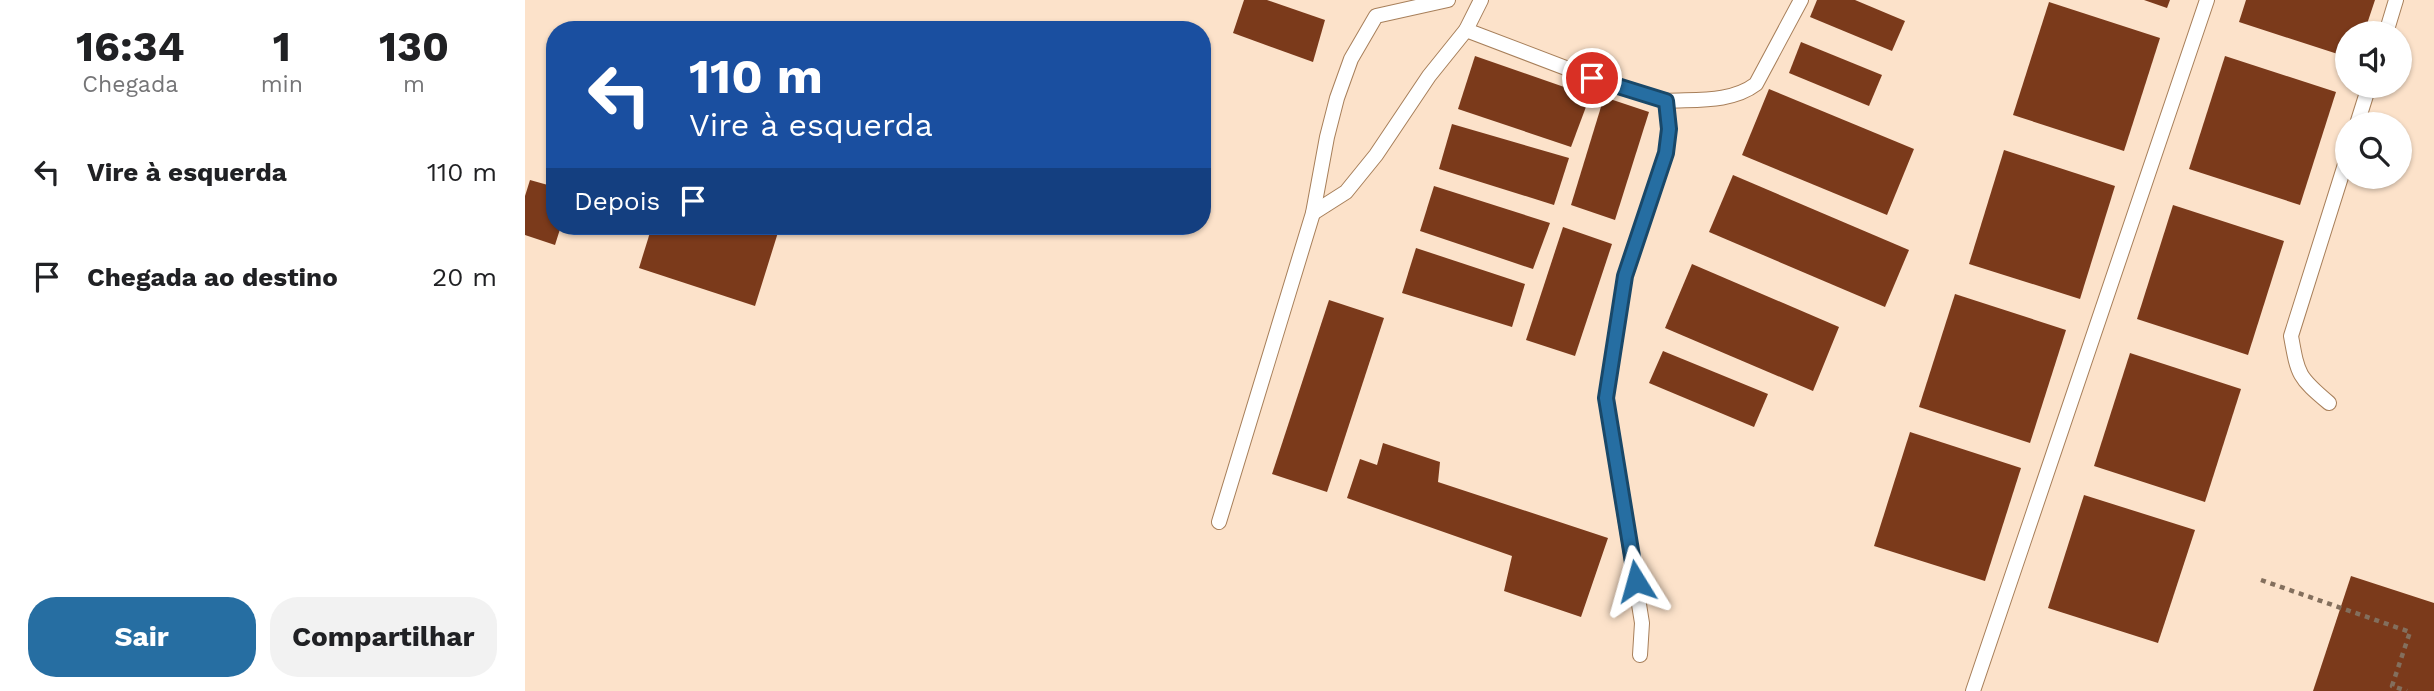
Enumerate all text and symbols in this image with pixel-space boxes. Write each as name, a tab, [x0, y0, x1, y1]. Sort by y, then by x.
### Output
map controls	[2335, 21, 2412, 189]
button: sound	[2335, 21, 2412, 98]
text: 16:34	[76, 22, 185, 71]
text: 1	[273, 22, 291, 71]
text: 130	[379, 22, 449, 71]
text: 110 m	[689, 47, 823, 105]
pin	[1562, 48, 1622, 108]
icon: left	[574, 49, 665, 140]
icon: arrive	[1573, 59, 1611, 97]
text: Chegada	[82, 71, 178, 98]
text: min	[261, 71, 303, 98]
text: m	[403, 71, 425, 98]
text: Vire à esquerda	[689, 106, 933, 144]
button: search	[2335, 112, 2412, 189]
icon: left	[28, 153, 66, 191]
text: Vire à esquerda	[87, 157, 287, 187]
text: 110 m	[427, 157, 497, 187]
icon: arrive	[674, 182, 712, 220]
text: Depois	[574, 186, 660, 216]
icon: arrive	[28, 258, 66, 296]
text: Chegada ao destino	[87, 262, 338, 292]
text: 20 m	[432, 262, 497, 292]
position arrow	[1599, 544, 1673, 618]
button: Sair	[28, 597, 256, 677]
button: Compartilhar	[270, 597, 497, 677]

